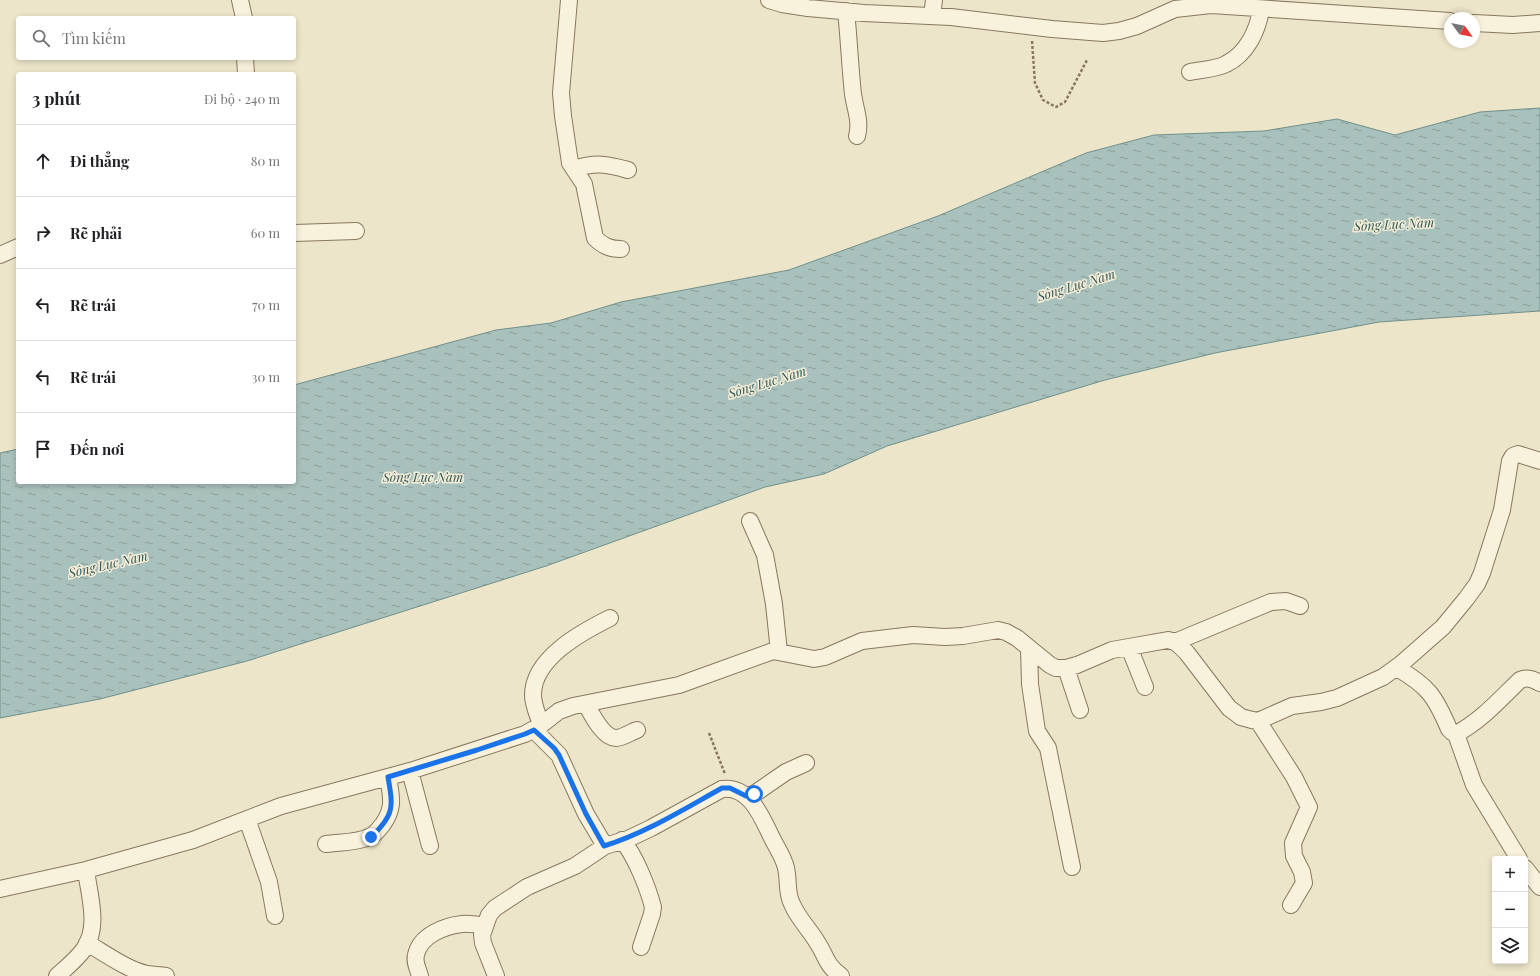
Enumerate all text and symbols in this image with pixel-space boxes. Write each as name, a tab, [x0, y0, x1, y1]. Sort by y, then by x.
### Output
north arrow	[1444, 12, 1480, 48]
search box	[16, 16, 296, 60]
icon: search	[30, 27, 52, 49]
text: Tìm kiếm	[62, 28, 126, 48]
text: 3 phút	[32, 87, 81, 109]
text: Đi bộ · 240 m	[204, 90, 280, 107]
icon: ahead	[32, 150, 54, 172]
text: Đi thẳng	[70, 151, 129, 171]
text: 80 m	[251, 152, 280, 169]
water label: Sông Lục Nam	[1352, 213, 1435, 234]
icon: right	[32, 222, 54, 244]
text: Rẽ phải	[70, 223, 122, 243]
text: 60 m	[251, 224, 280, 241]
water label: Sông Lục Nam	[1034, 265, 1117, 305]
icon: left	[32, 294, 54, 316]
text: Rẽ trái	[70, 295, 116, 315]
text: 70 m	[252, 296, 280, 313]
water label: Sông Lục Nam	[725, 362, 808, 402]
icon: left	[32, 366, 54, 388]
text: Rẽ trái	[70, 367, 116, 387]
text: 30 m	[252, 368, 280, 385]
icon: arrive	[32, 438, 54, 460]
text: Đến nơi	[70, 439, 124, 459]
water label: Sông Lục Nam	[382, 468, 463, 485]
water label: Sông Lục Nam	[66, 546, 149, 581]
route start	[745, 785, 763, 803]
route end	[362, 828, 380, 846]
map controls	[1492, 856, 1528, 964]
button: +	[1492, 856, 1528, 892]
button: −	[1492, 892, 1528, 928]
button: layers	[1492, 928, 1528, 964]

